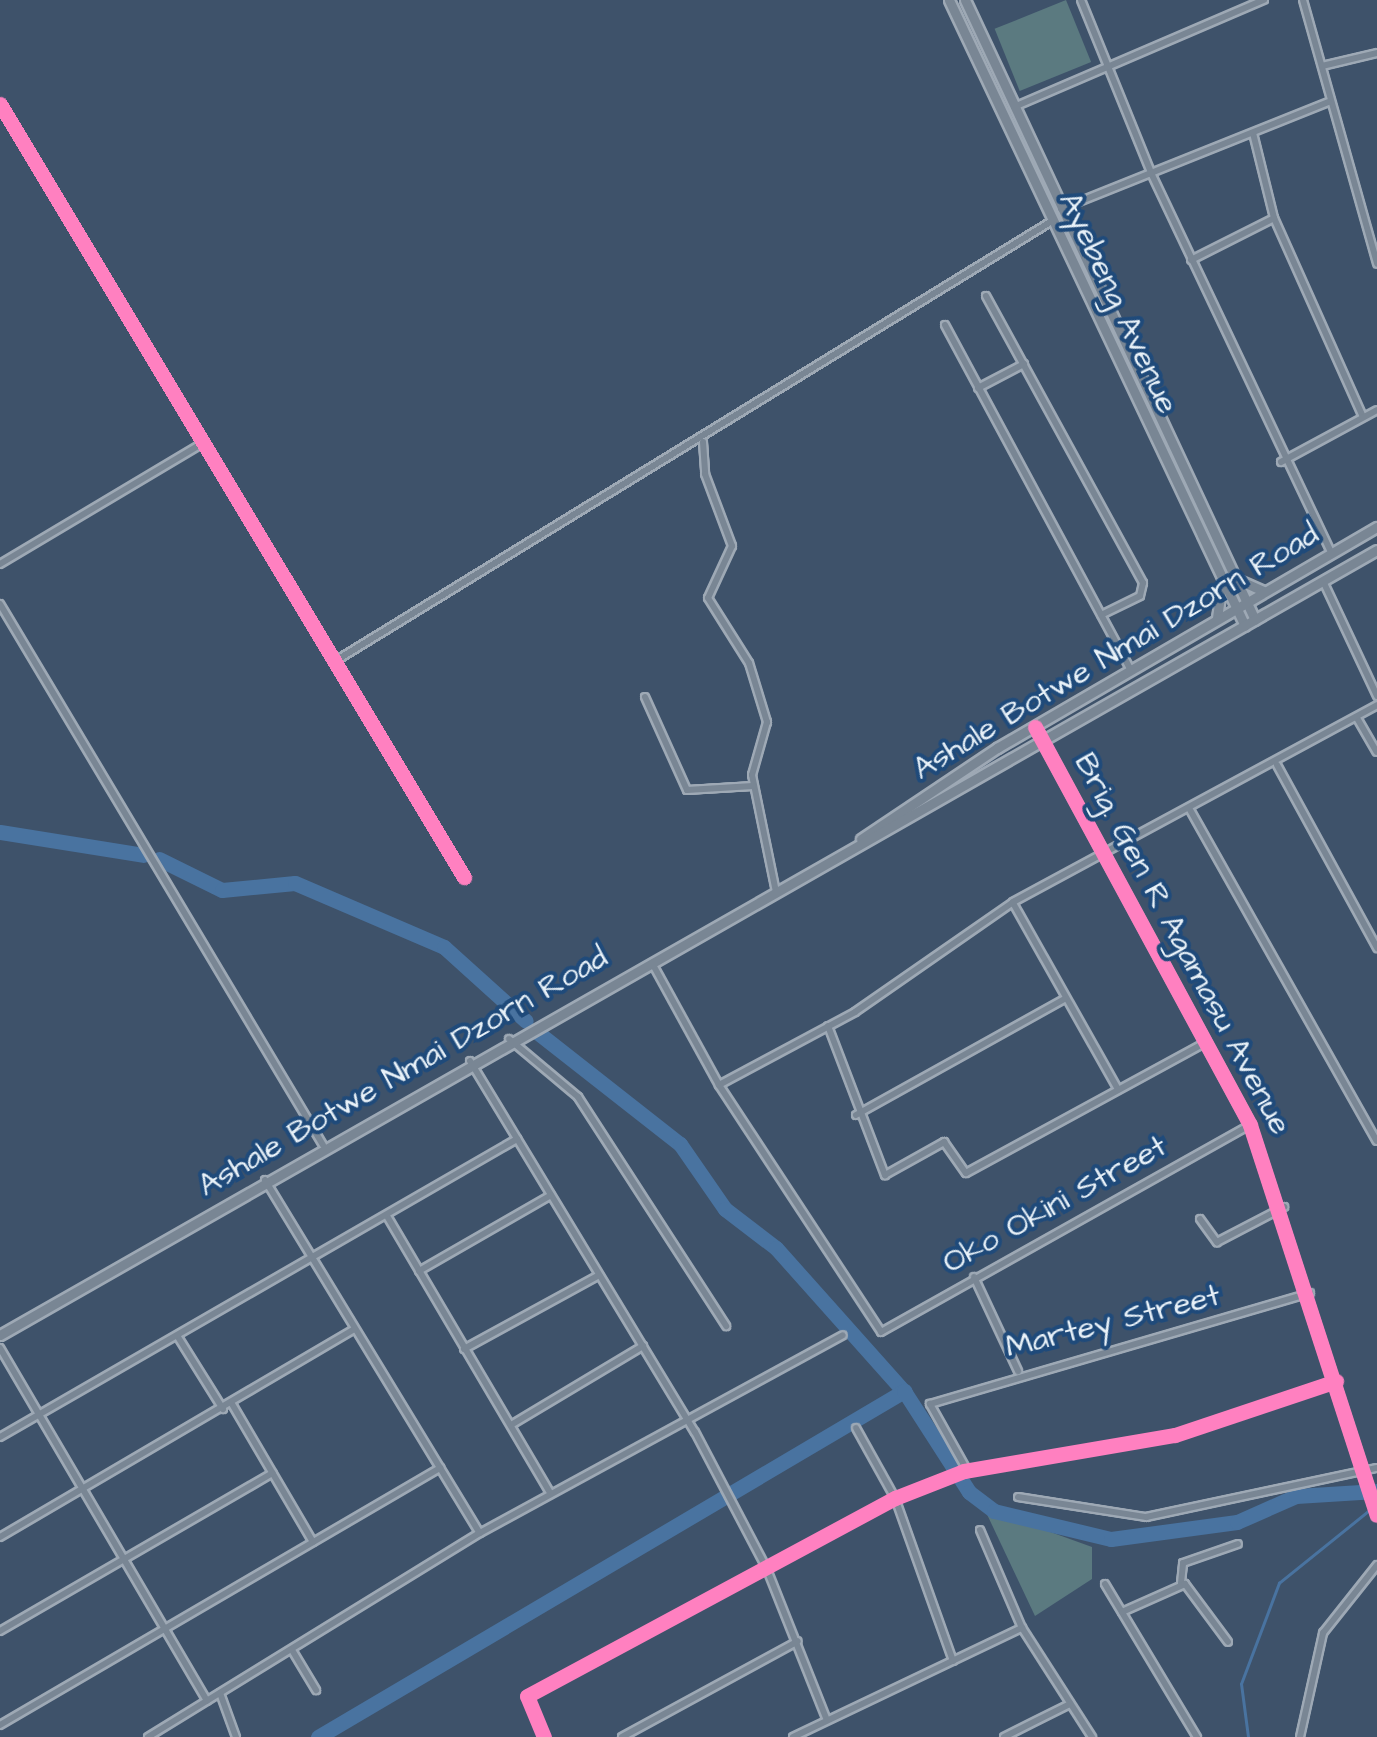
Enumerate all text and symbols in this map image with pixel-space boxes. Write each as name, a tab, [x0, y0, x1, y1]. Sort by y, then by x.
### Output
street label: Ayebeng Avenue	[1050, 186, 1186, 420]
street label: Ashale Botwe Nmai Dzorn Road	[906, 515, 1326, 789]
street label: Brig. Gen R Agamasu Avenue	[1065, 747, 1299, 1141]
street label: Ashale Botwe Nmai Dzorn Road	[191, 939, 615, 1205]
street label: Oko Okini Street	[936, 1128, 1174, 1282]
street label: Martey Street	[1002, 1277, 1224, 1367]

